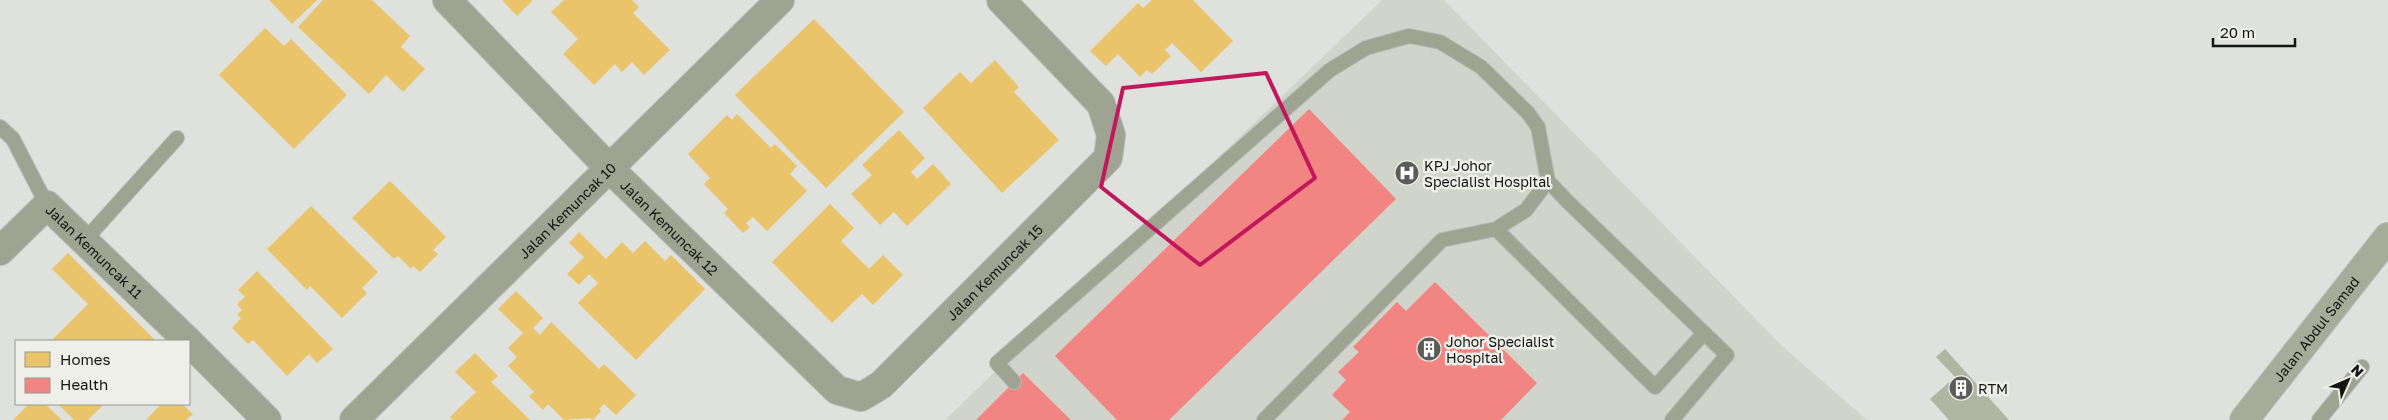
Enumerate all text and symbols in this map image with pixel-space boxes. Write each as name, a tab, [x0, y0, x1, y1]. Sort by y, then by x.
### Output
scale bar	[2213, 15, 2296, 47]
text: 20 m	[2220, 23, 2255, 41]
place label: KPJ Johor Specialist Hospital	[1424, 157, 1551, 190]
street label: Jalan Kemuncak 10	[515, 158, 619, 262]
hospital icon: KPJ Johor Specialist Hospital	[1394, 160, 1420, 186]
street label: Jalan Kemuncak 12	[617, 176, 722, 278]
street label: Jalan Kemuncak 11	[43, 200, 147, 302]
street label: Jalan Kemuncak 15	[943, 220, 1046, 323]
street label: Jalan Abdul Samad	[2269, 273, 2362, 385]
place label: Johor Specialist Hospital	[1446, 333, 1554, 366]
building icon: Johor Specialist Hospital	[1416, 336, 1442, 362]
legend	[15, 340, 190, 405]
text: Homes	[60, 350, 110, 368]
north arrow	[2323, 355, 2373, 405]
text: N	[2348, 361, 2367, 380]
text: Health	[60, 375, 108, 393]
building icon: RTM	[1948, 375, 1974, 401]
place label: RTM	[1978, 380, 2008, 397]

